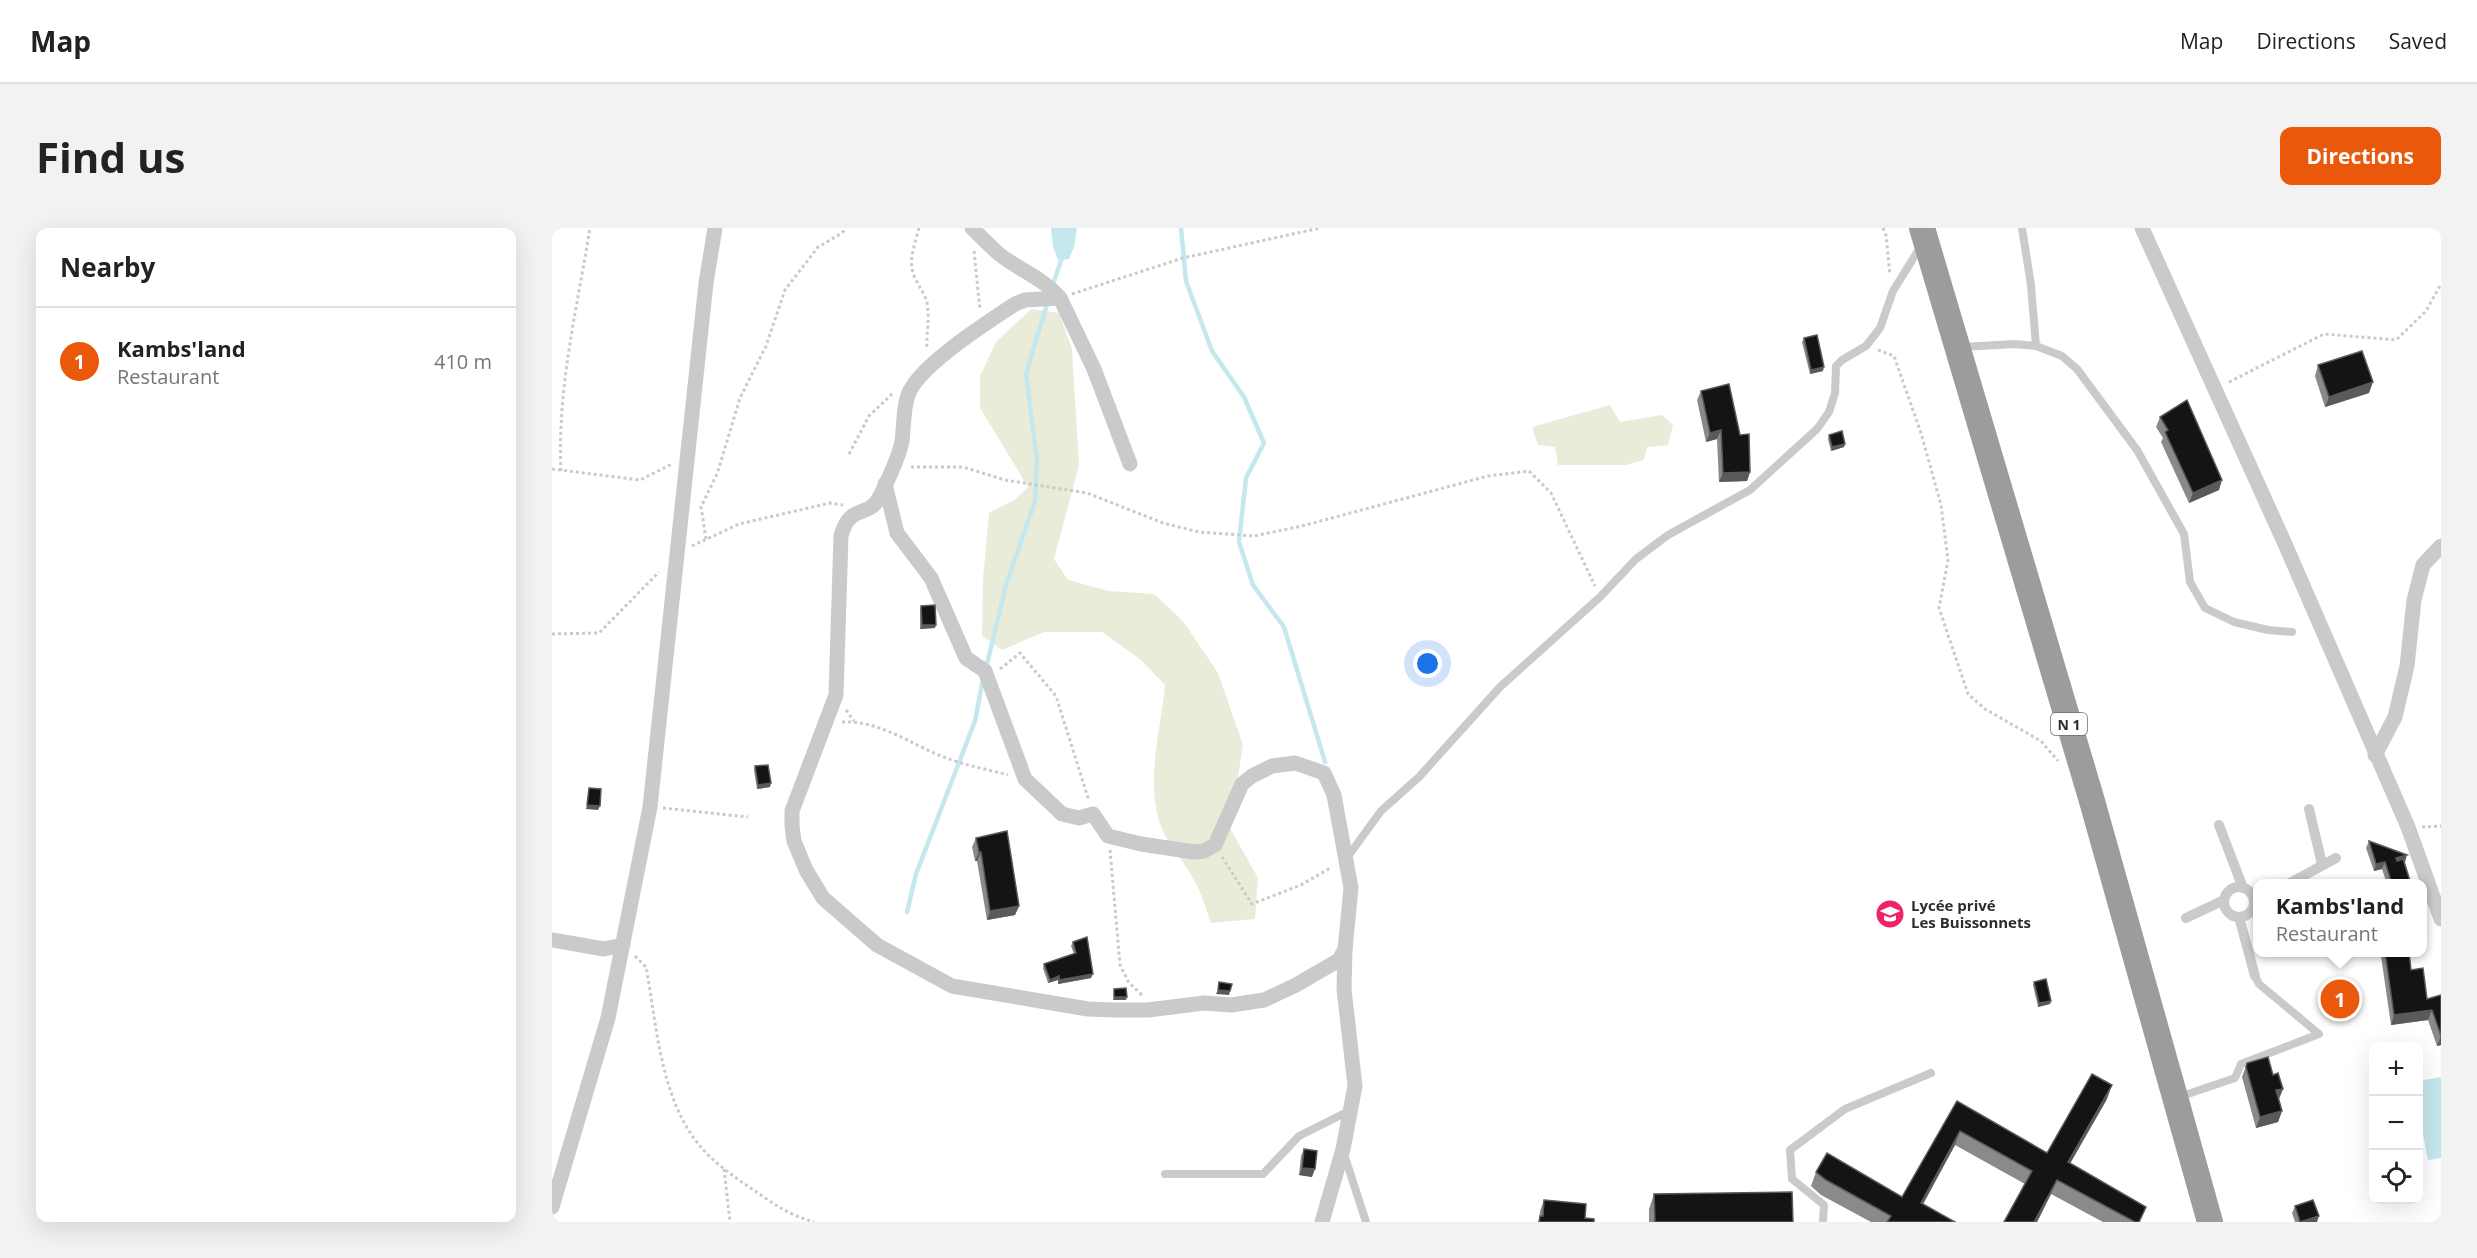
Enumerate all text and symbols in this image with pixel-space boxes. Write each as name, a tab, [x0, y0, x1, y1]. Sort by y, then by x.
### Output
text: Map	[30, 22, 91, 60]
text: Map	[2180, 27, 2223, 55]
text: Directions	[2256, 27, 2356, 55]
text: Saved	[2389, 27, 2447, 55]
button: Directions	[2280, 127, 2441, 185]
text: Find us	[36, 128, 185, 185]
text: Nearby	[60, 249, 155, 285]
text: Kambs'land	[117, 333, 246, 363]
text: 1	[74, 348, 85, 375]
text: 410 m	[434, 348, 492, 375]
text: Restaurant	[117, 363, 219, 390]
your location	[1413, 649, 1442, 678]
road number: N 1	[2051, 713, 2087, 735]
popup	[2253, 879, 2427, 957]
text: Kambs'land	[2276, 890, 2404, 920]
place label: Lycée privé Les Buissonnets	[1911, 895, 2031, 932]
school or university icon: Lycée privé Les Buissonnets	[1874, 898, 1906, 930]
text: Restaurant	[2276, 920, 2378, 947]
pin: 1	[2320, 976, 2360, 1022]
map controls	[2369, 1042, 2423, 1204]
button: +	[2369, 1042, 2423, 1096]
button: −	[2369, 1096, 2423, 1150]
button: locate	[2369, 1150, 2423, 1204]

